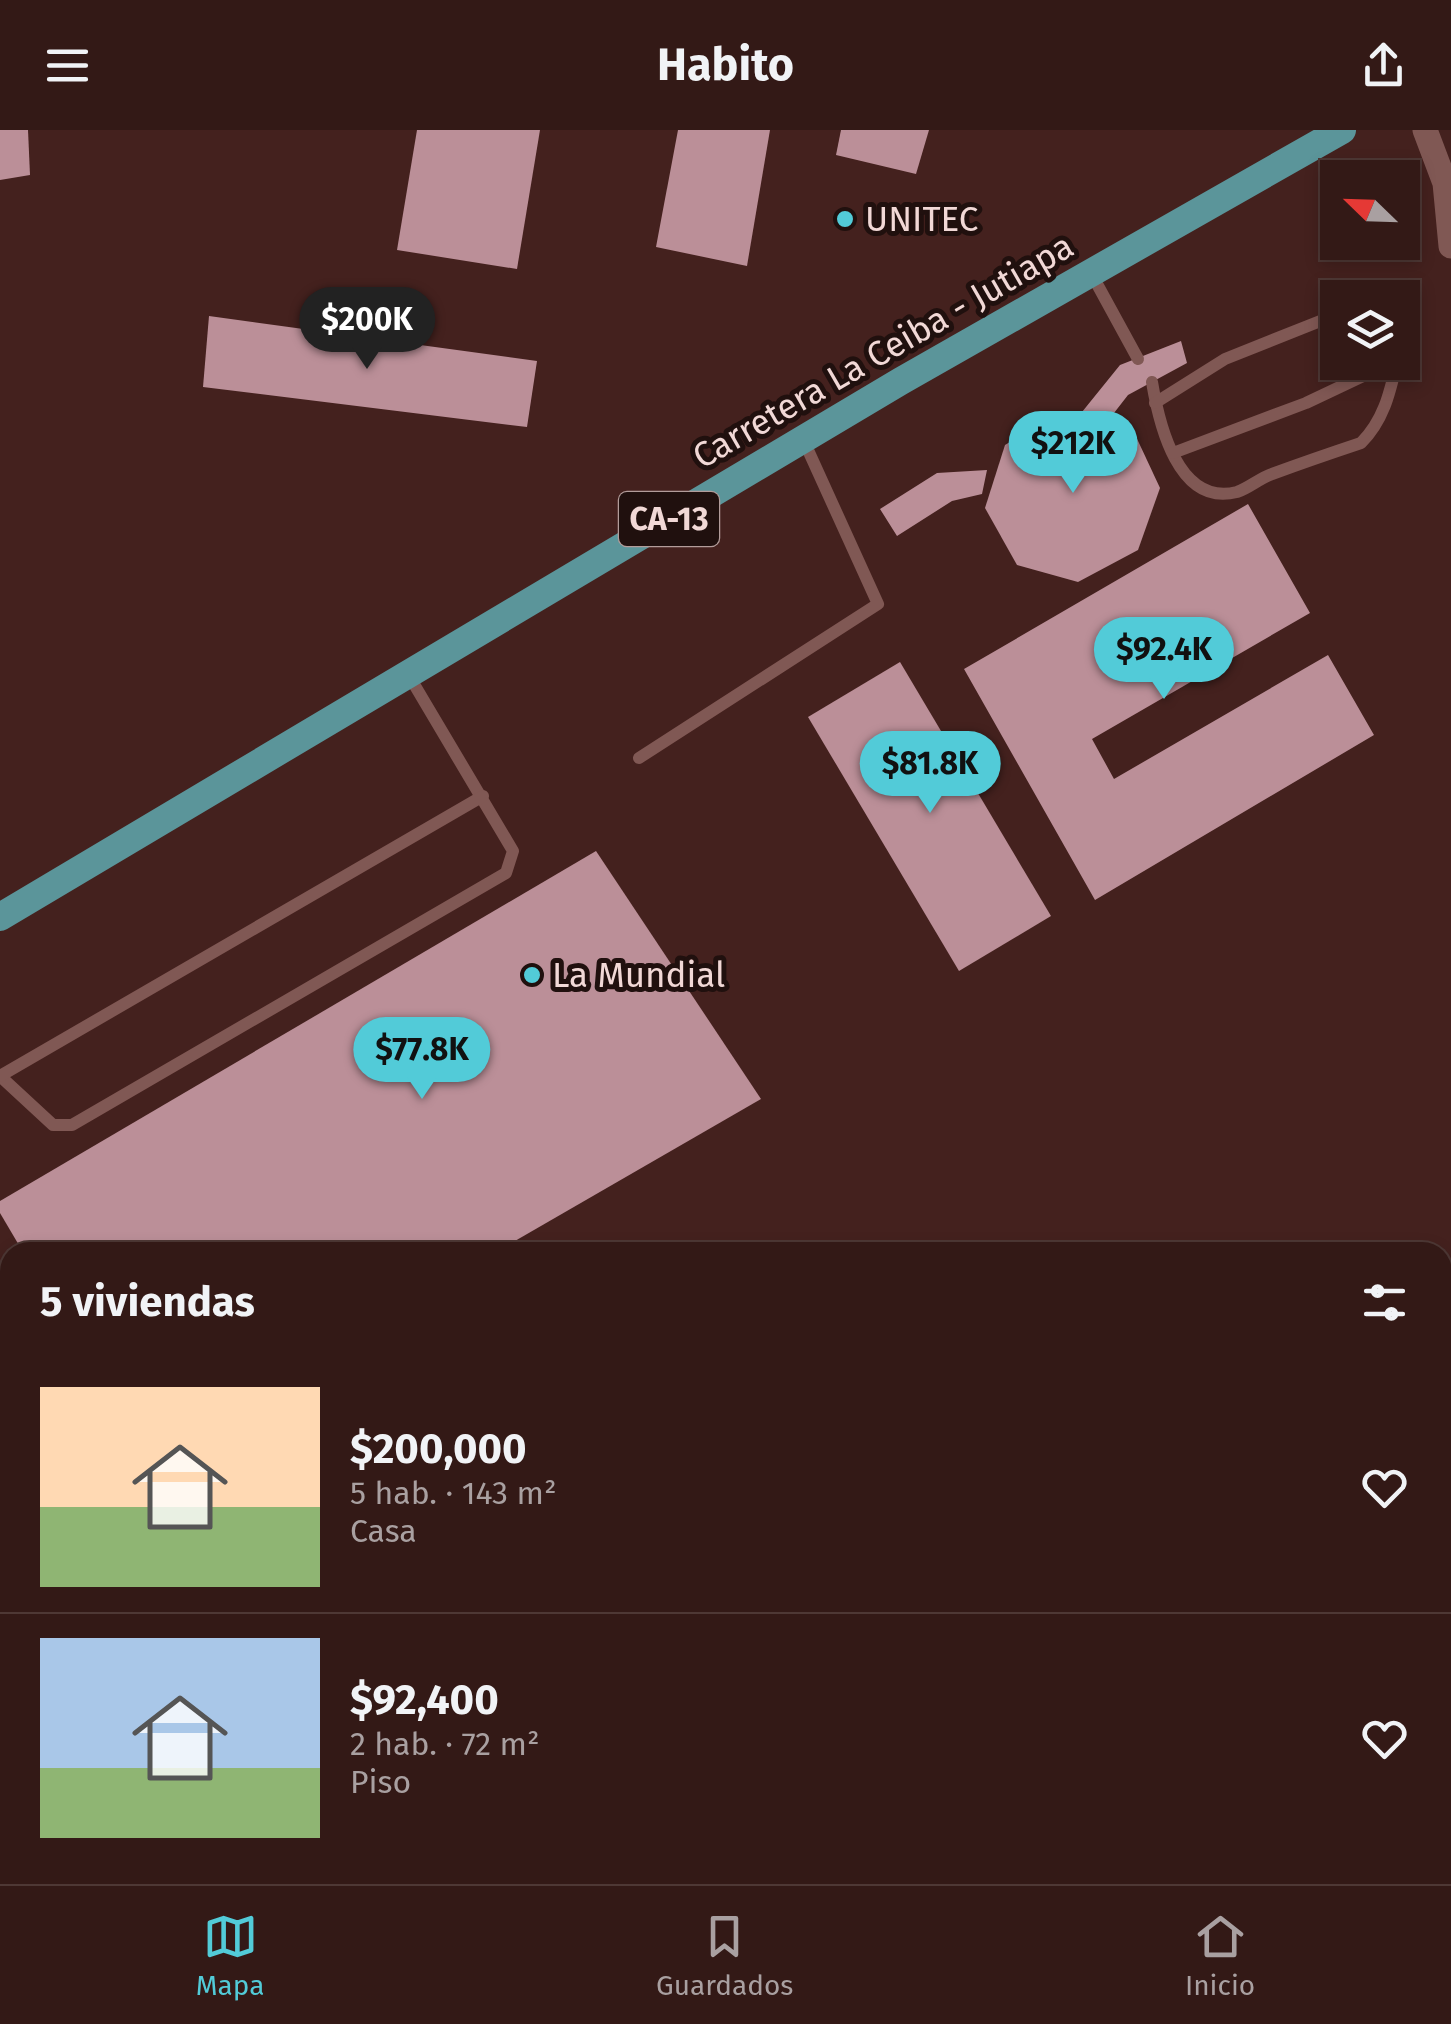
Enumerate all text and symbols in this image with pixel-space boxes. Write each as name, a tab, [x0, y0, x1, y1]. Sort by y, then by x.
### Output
icon: menu	[40, 38, 95, 93]
text: Habito	[657, 38, 794, 92]
icon: share	[1356, 38, 1411, 93]
north arrow	[1320, 160, 1420, 260]
map controls	[1320, 160, 1420, 380]
place label: UNITEC	[865, 198, 978, 240]
marker: UNITEC	[834, 208, 856, 230]
street label: Carretera La Ceiba - Jutiapa	[685, 225, 1081, 477]
button: layers	[1320, 280, 1420, 380]
pin: $200K	[297, 287, 437, 372]
text: $200K	[321, 300, 413, 338]
pin: $212K	[1003, 411, 1143, 496]
text: $212K	[1031, 424, 1115, 462]
road number: CA-13	[619, 492, 719, 546]
pin: $92.4K	[1083, 617, 1245, 702]
text: $92.4K	[1116, 630, 1212, 668]
pin: $81.8K	[849, 731, 1011, 816]
text: $81.8K	[882, 744, 978, 782]
place label: La Mundial	[552, 954, 725, 996]
marker: La Mundial	[521, 964, 543, 986]
pin: $77.8K	[341, 1017, 503, 1102]
text: $77.8K	[375, 1030, 469, 1068]
icon: filters	[1357, 1275, 1412, 1330]
text: 5 viviendas	[40, 1277, 255, 1327]
text: $200,000	[350, 1424, 527, 1474]
icon: home	[120, 1427, 240, 1547]
icon: heart	[1357, 1460, 1412, 1515]
text: 5 hab. · 143 m²	[350, 1474, 557, 1512]
text: Casa	[350, 1512, 417, 1550]
text: $92,400	[350, 1675, 499, 1725]
icon: home	[120, 1678, 240, 1798]
icon: heart	[1357, 1711, 1412, 1766]
text: 2 hab. · 72 m²	[350, 1725, 540, 1763]
text: Piso	[350, 1763, 411, 1801]
tab: Mapa	[196, 1909, 264, 2002]
tab: Guardados	[656, 1909, 793, 2002]
tab: Inicio	[1185, 1909, 1255, 2002]

